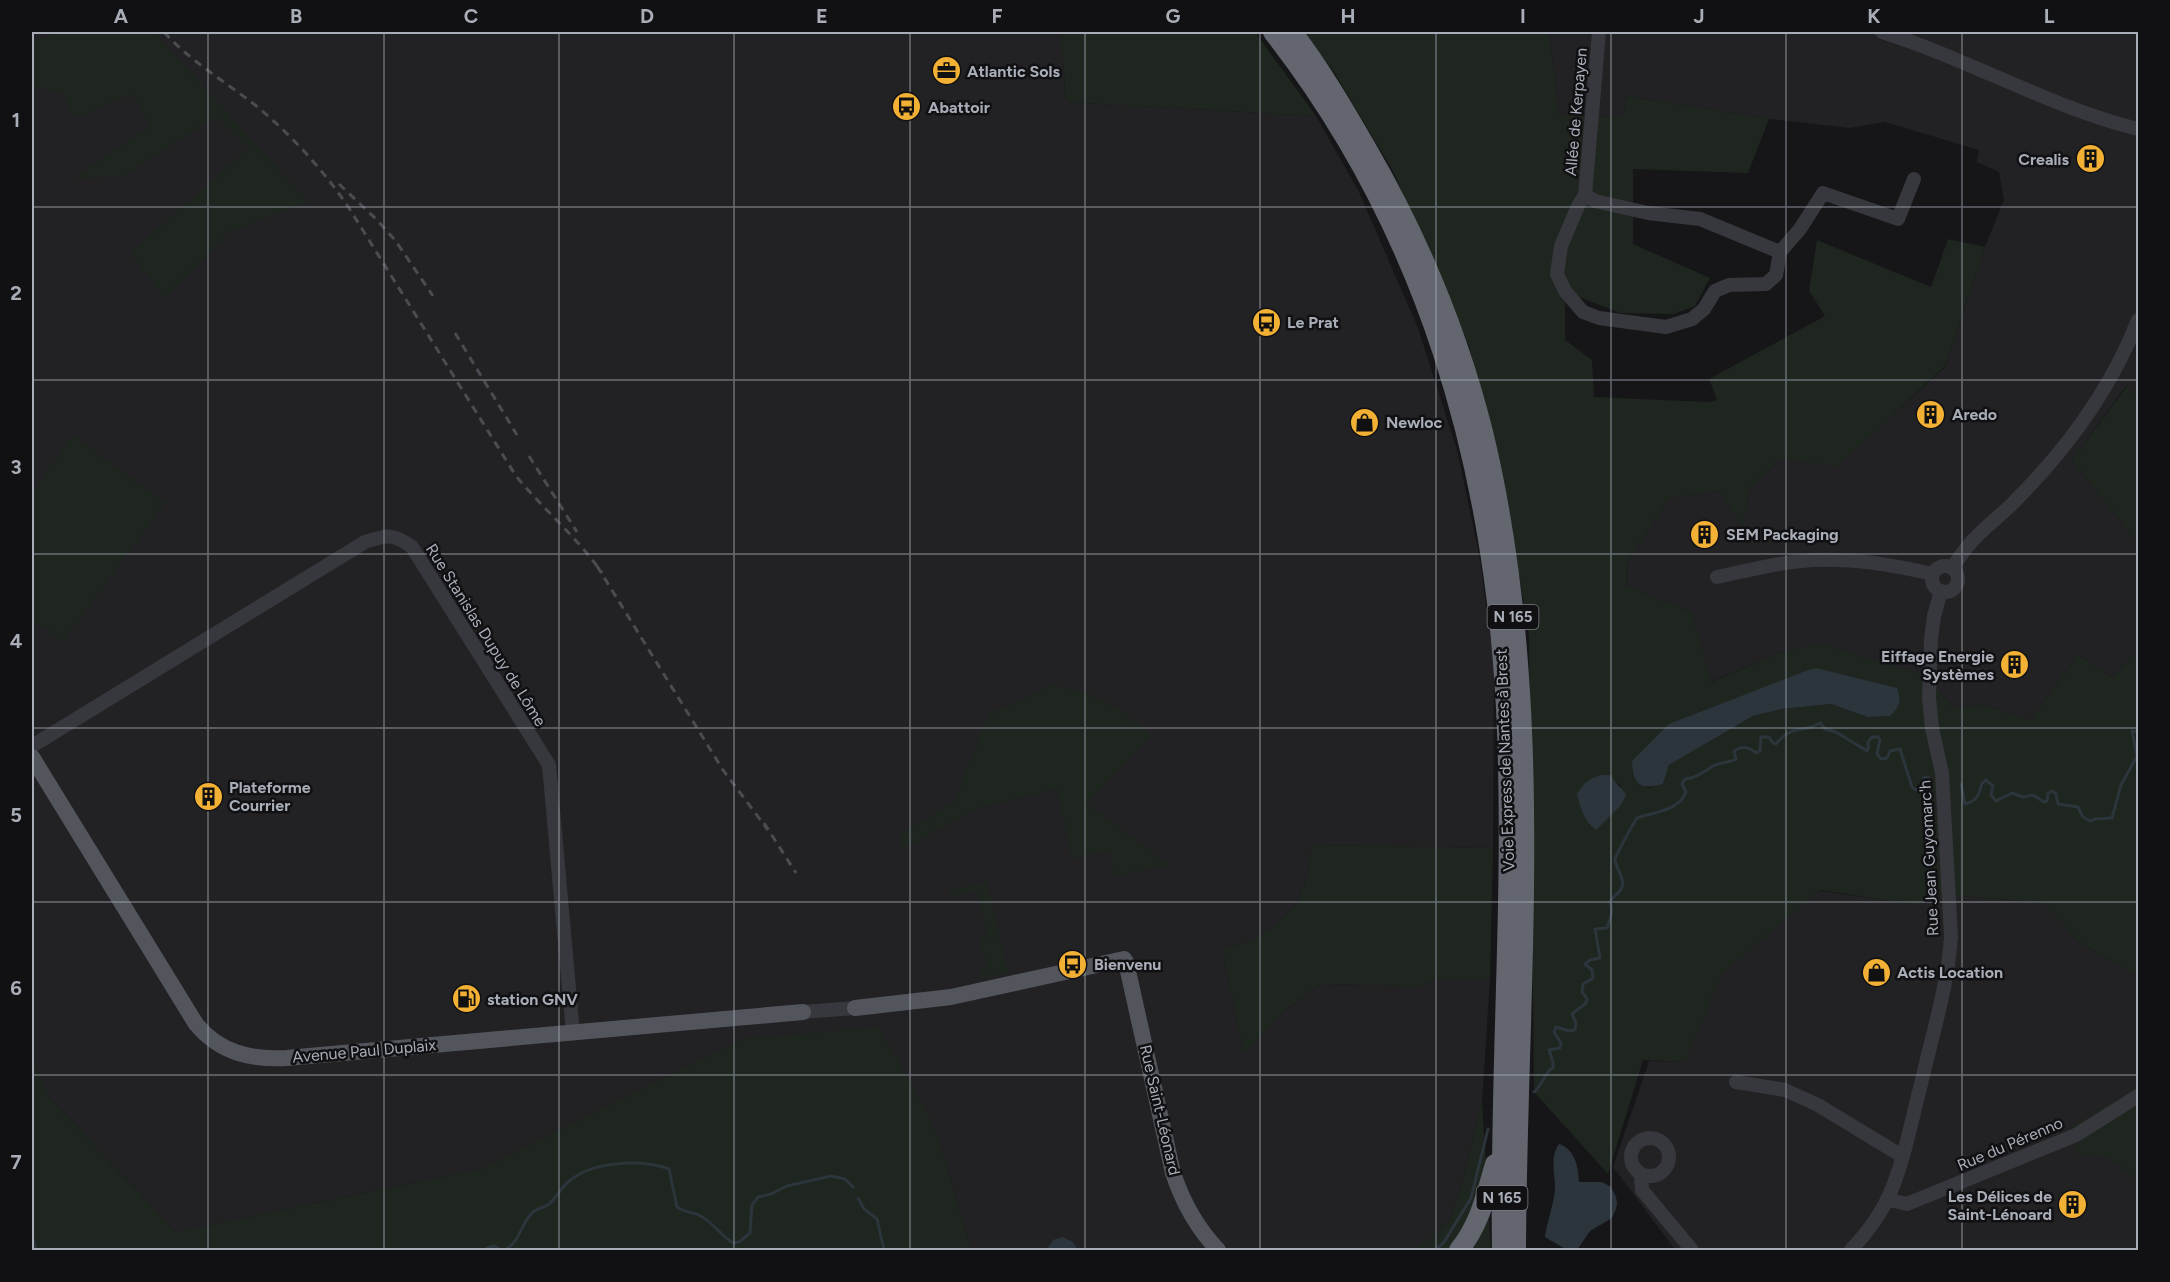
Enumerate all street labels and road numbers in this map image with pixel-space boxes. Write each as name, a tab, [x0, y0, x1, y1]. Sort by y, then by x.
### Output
street label: Allée de Kerpayen	[1561, 47, 1591, 177]
street label: Rue Stanislas Dupuy de Lôme	[422, 540, 550, 730]
road number: N 165	[1488, 605, 1538, 629]
street label: Voie Express de Nantes à Brest	[1492, 648, 1518, 872]
street label: Rue Jean Guyomarc'h	[1915, 779, 1943, 936]
street label: Avenue Paul Duplaix	[291, 1035, 437, 1067]
street label: Rue Saint-Léonard	[1136, 1043, 1184, 1177]
street label: Rue du Pérenno	[1954, 1113, 2066, 1175]
road number: N 165	[1476, 1186, 1528, 1210]

